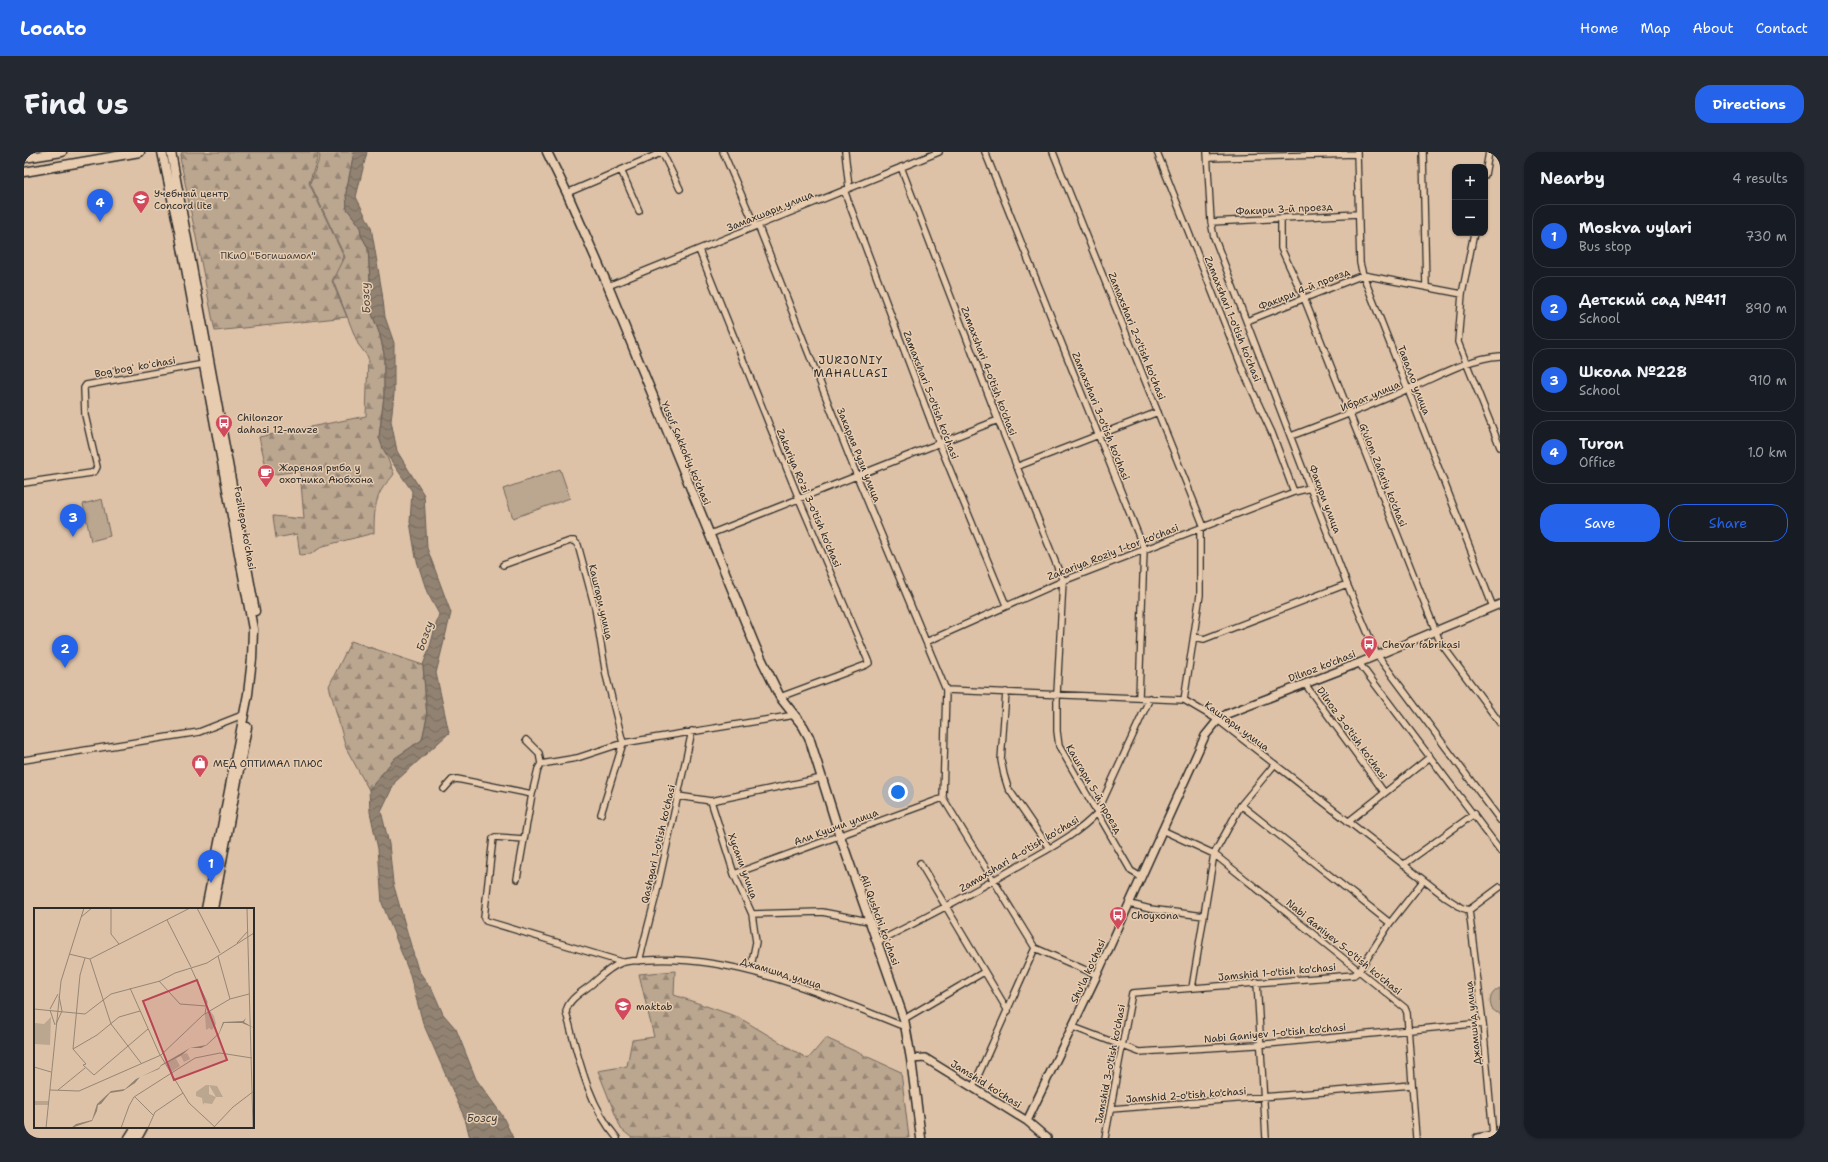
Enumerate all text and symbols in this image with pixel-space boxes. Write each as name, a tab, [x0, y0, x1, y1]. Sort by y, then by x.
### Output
text: Locato	[20, 16, 87, 41]
text: Home	[1580, 19, 1619, 37]
text: Map	[1641, 19, 1671, 37]
text: About	[1693, 19, 1734, 37]
text: Contact	[1756, 19, 1808, 37]
text: Find us	[24, 85, 129, 123]
button: Directions	[1695, 85, 1804, 123]
map controls	[1452, 164, 1488, 236]
button: +	[1452, 164, 1488, 200]
text: Nearby	[1540, 167, 1605, 189]
text: 4 results	[1732, 170, 1788, 187]
place label: Учебный центр Concord lite	[154, 187, 229, 212]
street label: Замахшари улица	[725, 187, 816, 234]
pin: 4	[87, 189, 113, 222]
school or university icon: Учебный центр Concord lite	[131, 189, 151, 214]
street label: Факири 3-й проезд	[1235, 200, 1334, 218]
button: −	[1452, 200, 1488, 236]
text: Moskva uylari	[1579, 218, 1692, 238]
text: 1	[1551, 228, 1557, 245]
text: 730 m	[1745, 228, 1787, 245]
text: Bus stop	[1579, 238, 1631, 255]
park label: ПКиО "Богишамол"	[220, 249, 316, 262]
street label: Zamaxshari 1-o'tish ko'chasi	[1202, 254, 1264, 384]
street label: Факири 4-й проезд	[1256, 264, 1352, 313]
street label: Zamaxshari 2-o'tish ko'chasi	[1105, 270, 1169, 402]
water label: Бозсу	[358, 282, 374, 314]
text: Детский сад №411	[1579, 290, 1727, 310]
text: 2	[1549, 300, 1559, 317]
text: 890 m	[1745, 300, 1787, 317]
street label: Zamaxshari 4-o'tish ko'chasi	[958, 305, 1020, 438]
text: School	[1579, 310, 1620, 327]
street label: Zamaxshari 5-o'tish ko'chasi	[900, 329, 962, 461]
street label: Тавалло улица	[1395, 343, 1434, 417]
street label: Zamaxshari 3-o'tish ko'chasi	[1069, 350, 1133, 482]
street label: Bogʻbogʻ koʻchasi	[93, 353, 177, 381]
district label: JURJONIY MAHALLASI	[814, 353, 888, 381]
text: Школа №228	[1579, 362, 1687, 382]
text: 3	[1549, 372, 1559, 389]
text: 910 m	[1749, 372, 1787, 389]
street label: Ибрат улица	[1338, 377, 1402, 414]
text: School	[1579, 382, 1620, 399]
street label: Yusuf Sakkokiy ko'chasi	[658, 399, 714, 507]
street label: Закария Рузи улица	[834, 406, 884, 505]
place label: Chilonzor dahasi 12-mavze	[237, 411, 318, 436]
bus stop icon: Chilonzor dahasi 12-mavze	[214, 413, 234, 438]
street label: G'ulom Zafariy ko'chasi	[1356, 421, 1410, 529]
street label: Zakariya Ro'zi 3-o'tish ko'chasi	[774, 427, 844, 570]
text: Turon	[1579, 434, 1624, 454]
text: 4	[1549, 444, 1559, 461]
text: 1.0 km	[1748, 444, 1787, 461]
text: Office	[1579, 454, 1616, 471]
place label: Жареная рыба у охотника Аюбхона	[279, 461, 374, 486]
cafe icon: Жареная рыба у охотника Аюбхона	[256, 463, 276, 488]
street label: Факири улица	[1306, 463, 1344, 536]
street label: Foziltepa ko'chasi	[231, 485, 259, 571]
pin: 3	[60, 504, 86, 537]
button: Save	[1540, 504, 1660, 542]
button: Share	[1668, 504, 1788, 542]
street label: Zakariya Roziy 1-tor ko'chasi	[1046, 521, 1181, 583]
street label: Кашгари улица	[586, 563, 616, 642]
water label: Бозсу	[413, 619, 437, 653]
bus stop icon: Chevar fabrikasi	[1359, 634, 1379, 659]
pin: 2	[52, 635, 78, 668]
place label: Chevar fabrikasi	[1382, 638, 1460, 651]
street label: Dilnoz ko'chasi	[1286, 647, 1358, 685]
street label: Dilnoz 3-o'tish ko'chasi	[1314, 684, 1390, 782]
street label: Кашгари улица	[1202, 698, 1273, 754]
street label: Кашгари 5-й проезд	[1063, 742, 1125, 837]
shop icon: МЕД ОПТИМАЛ ПЛЮС	[190, 753, 210, 778]
place label: МЕД ОПТИМАЛ ПЛЮС	[213, 757, 323, 770]
your location	[888, 782, 908, 802]
street label: Qashgari 1-o'tish ko'chasi	[638, 783, 678, 905]
street label: Али Кушчи улица	[792, 805, 881, 848]
street label: Zamaxshari 4-o'tish ko'chasi	[957, 813, 1081, 895]
street label: Хусани улица	[725, 831, 761, 901]
pin: 1	[198, 850, 224, 883]
street label: Ali Qushchi koʻchasi	[858, 873, 903, 967]
street label: Nabi Ganiyev 5-o'tish ko'chasi	[1284, 896, 1405, 998]
bus stop icon: Choyxona	[1108, 905, 1128, 930]
inset map	[34, 908, 254, 1128]
place label: Choyxona	[1131, 909, 1179, 922]
street label: Shu'la ko'chasi	[1067, 937, 1109, 1005]
street label: Джамшид улица	[739, 954, 824, 992]
street label: Jamshid 1-o'tish ko'chasi	[1217, 960, 1337, 984]
street label: Джамшид улица	[1462, 980, 1484, 1066]
school or university icon: maktab	[613, 996, 633, 1021]
place label: maktab	[636, 1000, 673, 1013]
street label: Jamshid 3-o'tish ko'chasi	[1092, 1003, 1128, 1125]
street label: Nabi Ganiyev 1-o'tish ko'chasi	[1203, 1020, 1347, 1046]
street label: Jamshid ko'chasi	[948, 1057, 1024, 1111]
street label: Jamshid 2-o'tish ko'chasi	[1125, 1084, 1247, 1106]
water label: Бозсу	[466, 1111, 498, 1126]

